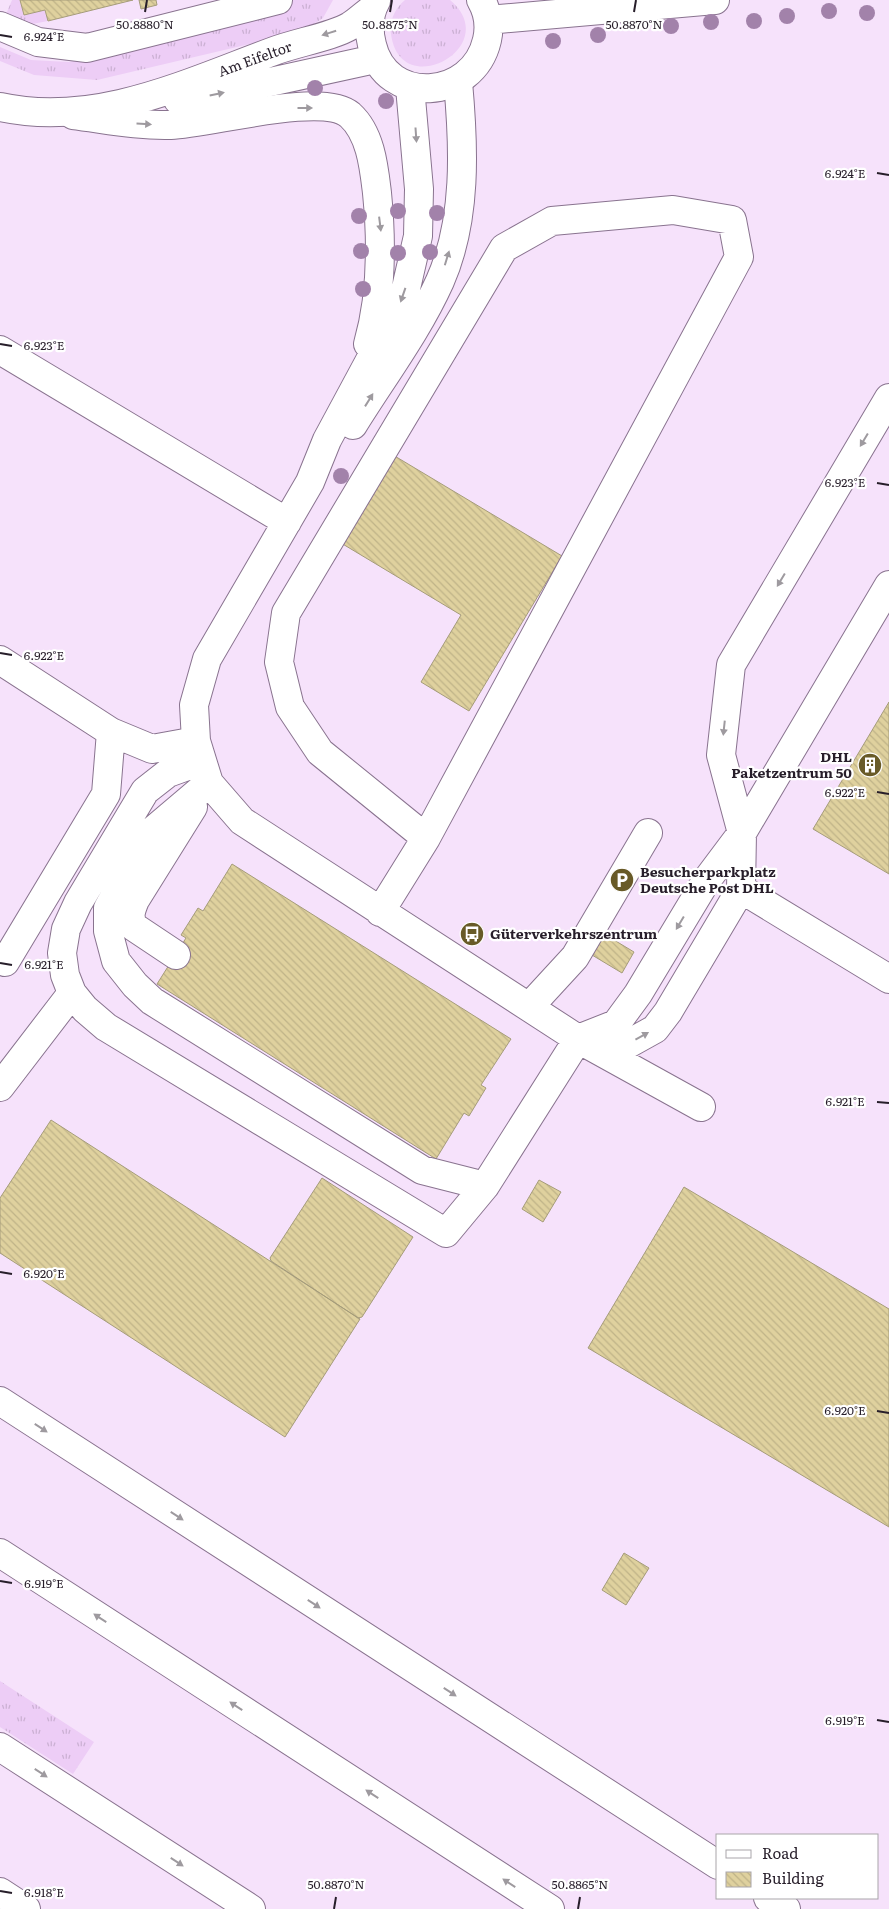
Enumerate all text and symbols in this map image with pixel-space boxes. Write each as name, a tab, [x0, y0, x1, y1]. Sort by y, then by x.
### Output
text: 50.8880°N	[116, 15, 174, 33]
text: 50.8875°N	[362, 15, 418, 33]
text: 50.8870°N	[605, 15, 663, 33]
text: 6.924°E	[24, 27, 65, 45]
one-way arrow	[321, 30, 336, 38]
street label: Am Eifeltor	[215, 35, 295, 81]
one-way arrow	[210, 89, 226, 97]
one-way arrow	[297, 104, 313, 112]
one-way arrow	[136, 120, 152, 128]
one-way arrow	[412, 127, 420, 143]
text: 6.924°E	[825, 164, 866, 182]
one-way arrow	[376, 217, 384, 233]
one-way arrow	[444, 250, 452, 265]
one-way arrow	[399, 288, 406, 303]
text: 6.923°E	[24, 336, 65, 354]
one-way arrow	[364, 393, 374, 406]
one-way arrow	[860, 434, 869, 447]
text: 6.923°E	[825, 473, 866, 491]
one-way arrow	[777, 572, 785, 587]
text: 6.922°E	[24, 646, 65, 664]
one-way arrow	[720, 720, 728, 736]
place label: DHL Paketzentrum 50	[731, 746, 852, 782]
building icon: DHL Paketzentrum 50	[857, 752, 883, 778]
text: 6.922°E	[825, 783, 866, 801]
place label: Besucherparkplatz Deutsche Post DHL	[640, 861, 776, 897]
parking icon: Besucherparkplatz Deutsche Post DHL	[609, 867, 635, 893]
one-way arrow	[676, 917, 685, 930]
bus stop icon: Güterverkehrszentrum	[459, 921, 485, 947]
place label: Güterverkehrszentrum	[490, 923, 657, 943]
text: 6.921°E	[24, 955, 64, 973]
one-way arrow	[635, 1032, 648, 1041]
text: 6.921°E	[825, 1092, 865, 1110]
text: 6.920°E	[23, 1264, 65, 1282]
text: 6.920°E	[824, 1401, 866, 1419]
one-way arrow	[34, 1423, 48, 1432]
one-way arrow	[171, 1511, 184, 1521]
text: 6.919°E	[24, 1574, 64, 1592]
one-way arrow	[307, 1599, 321, 1609]
one-way arrow	[93, 1613, 106, 1622]
one-way arrow	[444, 1688, 457, 1697]
one-way arrow	[229, 1701, 243, 1711]
text: 6.919°E	[825, 1711, 865, 1729]
one-way arrow	[34, 1768, 48, 1778]
one-way arrow	[366, 1789, 379, 1799]
legend	[716, 1834, 879, 1899]
text: Road	[762, 1841, 798, 1864]
one-way arrow	[171, 1857, 184, 1866]
text: Building	[762, 1866, 824, 1889]
text: 50.8870°N	[307, 1875, 365, 1893]
text: 50.8865°N	[552, 1875, 608, 1893]
one-way arrow	[502, 1878, 515, 1887]
text: 6.918°E	[24, 1883, 64, 1901]

